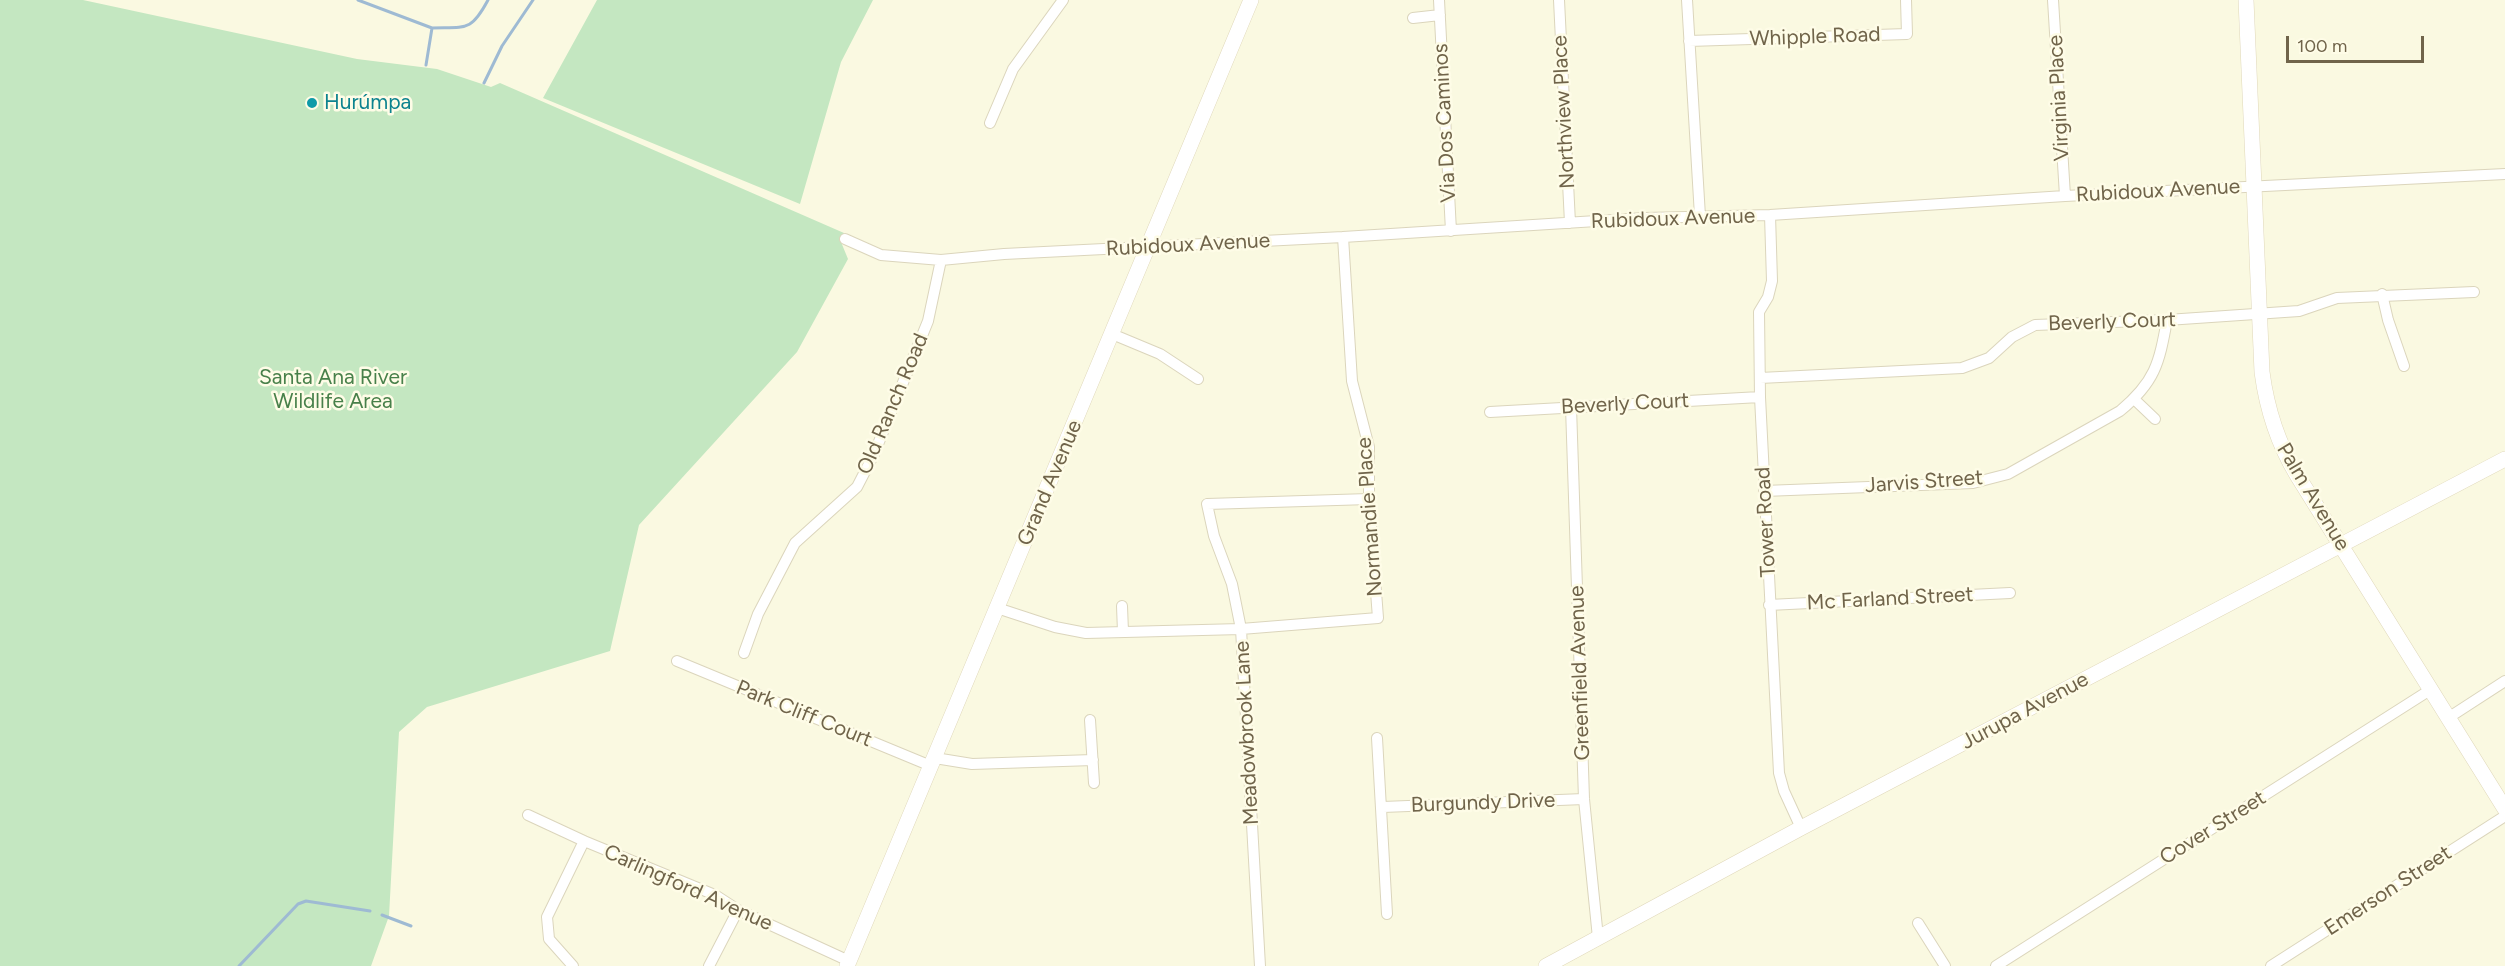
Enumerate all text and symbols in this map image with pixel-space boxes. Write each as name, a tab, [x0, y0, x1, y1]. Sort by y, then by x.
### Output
street label: Whipple Road	[1749, 22, 1881, 52]
scale bar	[2289, 24, 2427, 62]
street label: Northview Place	[1547, 34, 1581, 190]
street label: Virginia Place	[2043, 34, 2075, 162]
text: 100 m	[2297, 35, 2347, 57]
street label: Via Dos Caminos	[1428, 43, 1462, 203]
place label: Hurúmpa	[324, 90, 411, 116]
marker: Hurúmpa	[305, 96, 319, 110]
street label: Rubidoux Avenue	[2075, 174, 2241, 208]
street label: Rubidoux Avenue	[1590, 204, 1756, 234]
street label: Rubidoux Avenue	[1105, 228, 1271, 262]
street label: Beverly Court	[2048, 307, 2176, 337]
street label: Old Ranch Road	[852, 330, 934, 478]
park label: Santa Ana River Wildlife Area	[259, 365, 407, 415]
street label: Beverly Court	[1560, 388, 1690, 420]
street label: Grand Avenue	[1012, 416, 1088, 550]
street label: Normandie Place	[1352, 436, 1388, 598]
street label: Palm Avenue	[2271, 439, 2355, 555]
street label: Jarvis Street	[1864, 465, 1984, 499]
street label: Tower Road	[1751, 466, 1781, 578]
street label: Mc Farland Street	[1806, 582, 1974, 616]
street label: Greenfield Avenue	[1564, 585, 1596, 761]
street label: Meadowbrook Lane	[1230, 640, 1264, 826]
street label: Jurupa Avenue	[1957, 667, 2093, 755]
street label: Park Cliff Court	[732, 675, 876, 753]
street label: Cover Street	[2155, 785, 2271, 871]
street label: Burgundy Drive	[1410, 788, 1556, 818]
street label: Carlingford Avenue	[600, 839, 776, 937]
street label: Emerson Street	[2320, 841, 2456, 941]

